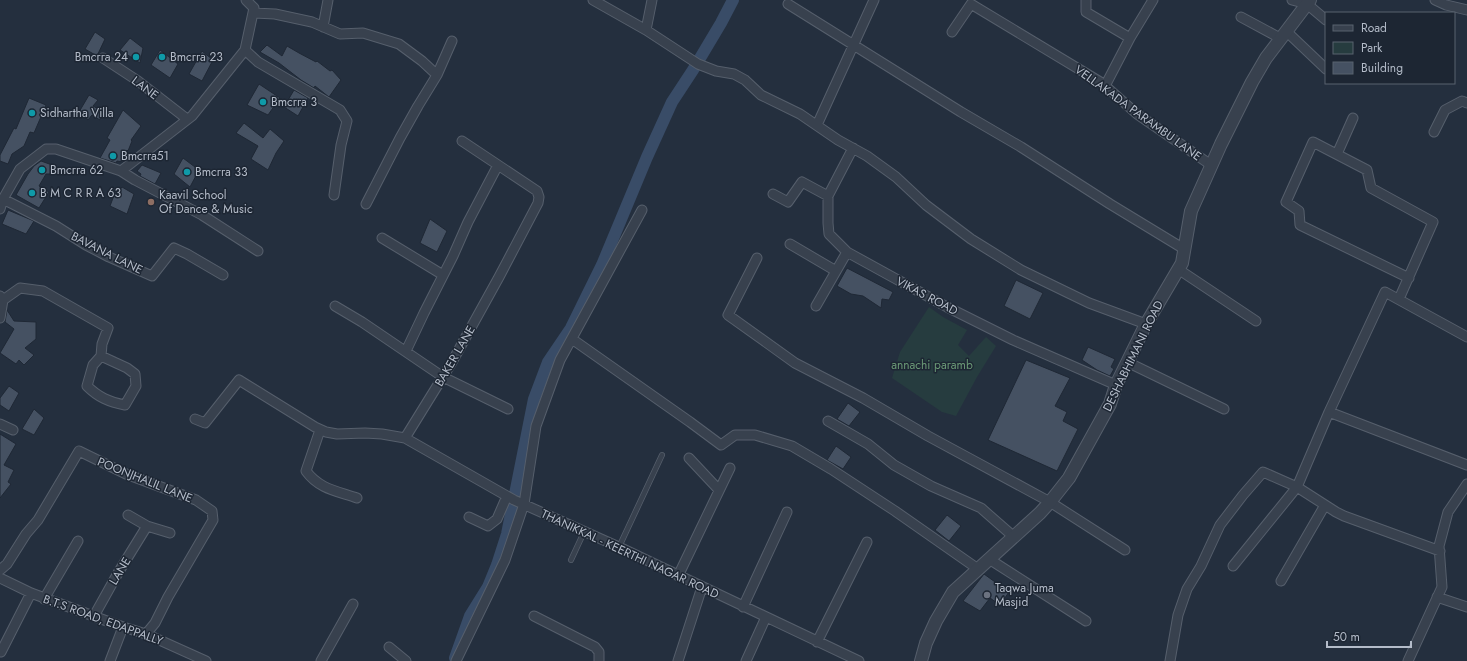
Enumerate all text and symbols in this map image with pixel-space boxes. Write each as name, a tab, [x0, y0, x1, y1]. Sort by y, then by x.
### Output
legend	[1325, 12, 1455, 84]
text: Road	[1361, 19, 1387, 37]
text: Park	[1361, 39, 1383, 57]
place label: Bmcrra 24	[75, 48, 128, 66]
place label: Bmcrra 23	[170, 48, 223, 66]
marker: Bmcrra 24	[131, 52, 141, 62]
marker: Bmcrra 23	[157, 52, 167, 62]
text: Building	[1361, 59, 1403, 77]
street label: VELLAKADA PARAMBU LANE	[1071, 61, 1205, 165]
street label: LANE	[128, 72, 162, 104]
place label: Bmcrra 3	[271, 93, 317, 111]
marker: Bmcrra 3	[258, 97, 268, 107]
place label: Sidhartha Villa	[40, 104, 114, 122]
marker: Sidhartha Villa	[27, 108, 37, 118]
place label: Bmcrra51	[121, 147, 169, 165]
marker: Bmcrra51	[108, 151, 118, 161]
place label: Bmcrra 62	[50, 161, 103, 179]
place label: Bmcrra 33	[195, 163, 248, 181]
marker: Bmcrra 62	[37, 165, 47, 175]
marker: Bmcrra 33	[182, 167, 192, 177]
place label: B M C R R A 63	[40, 184, 122, 202]
place label: Kaavil School Of Dance & Music	[159, 186, 253, 218]
marker: B M C R R A 63	[27, 188, 37, 198]
marker: Kaavil School Of Dance & Music	[146, 197, 156, 207]
street label: BAVANA LANE	[68, 227, 146, 279]
street label: VIKAS ROAD	[893, 272, 961, 320]
street label: DESHABHIMANI ROAD	[1098, 297, 1168, 415]
street label: BAKER LANE	[430, 322, 480, 390]
park label: annachi paramb	[891, 356, 973, 374]
street label: POONJHALIL LANE	[95, 453, 195, 507]
street label: THANIKKAL - KEERTHI NAGAR ROAD	[538, 505, 722, 603]
street label: LANE	[105, 554, 135, 588]
place label: Taqwa Juma Masjid	[995, 579, 1054, 611]
street label: B.T.S ROAD, EDAPPALLY	[41, 590, 166, 650]
marker: Taqwa Juma Masjid	[982, 590, 992, 600]
scale bar	[1327, 623, 1411, 649]
text: 50 m	[1333, 628, 1360, 646]

